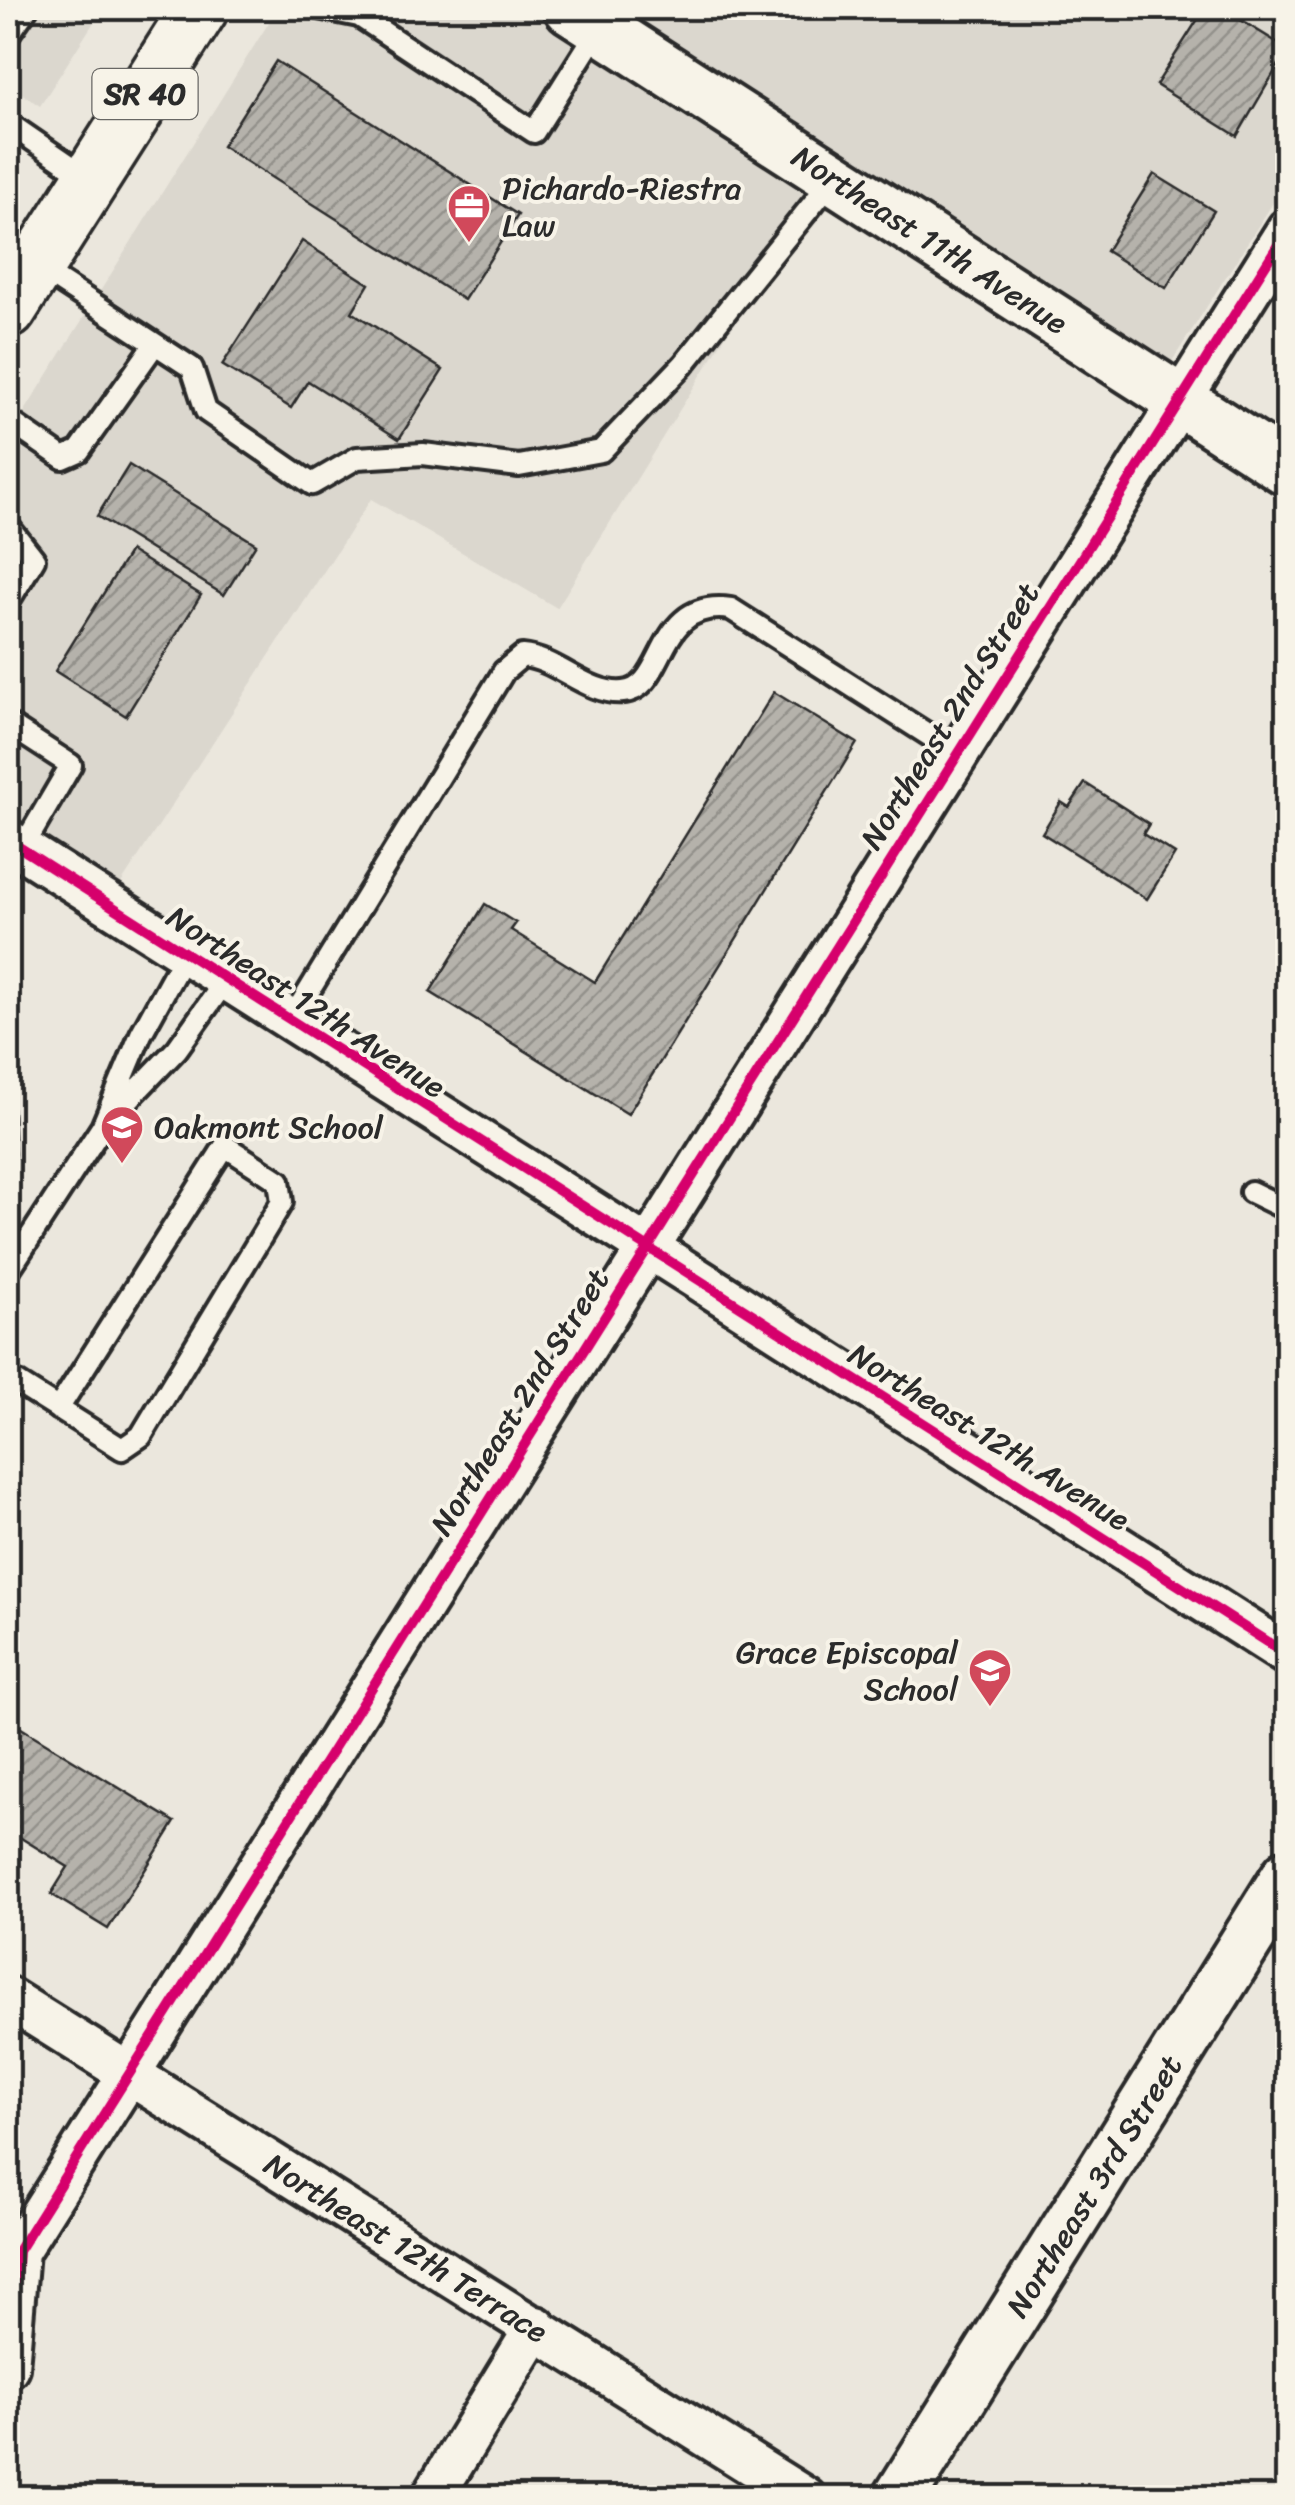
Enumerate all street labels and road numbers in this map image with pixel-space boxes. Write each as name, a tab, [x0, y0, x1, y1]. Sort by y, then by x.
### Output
road number: SR 40	[92, 69, 198, 119]
street label: Northeast 11th Avenue	[780, 129, 1080, 350]
street label: Northeast 2nd Street	[845, 571, 1056, 861]
street label: Northeast 12th Avenue	[154, 890, 458, 1114]
street label: Northeast 2nd Street	[415, 1257, 626, 1547]
street label: Northeast 12th Avenue	[836, 1327, 1142, 1547]
street label: Northeast 3rd Street	[990, 2043, 1198, 2329]
street label: Northeast 12th Terrace	[252, 2137, 560, 2359]

